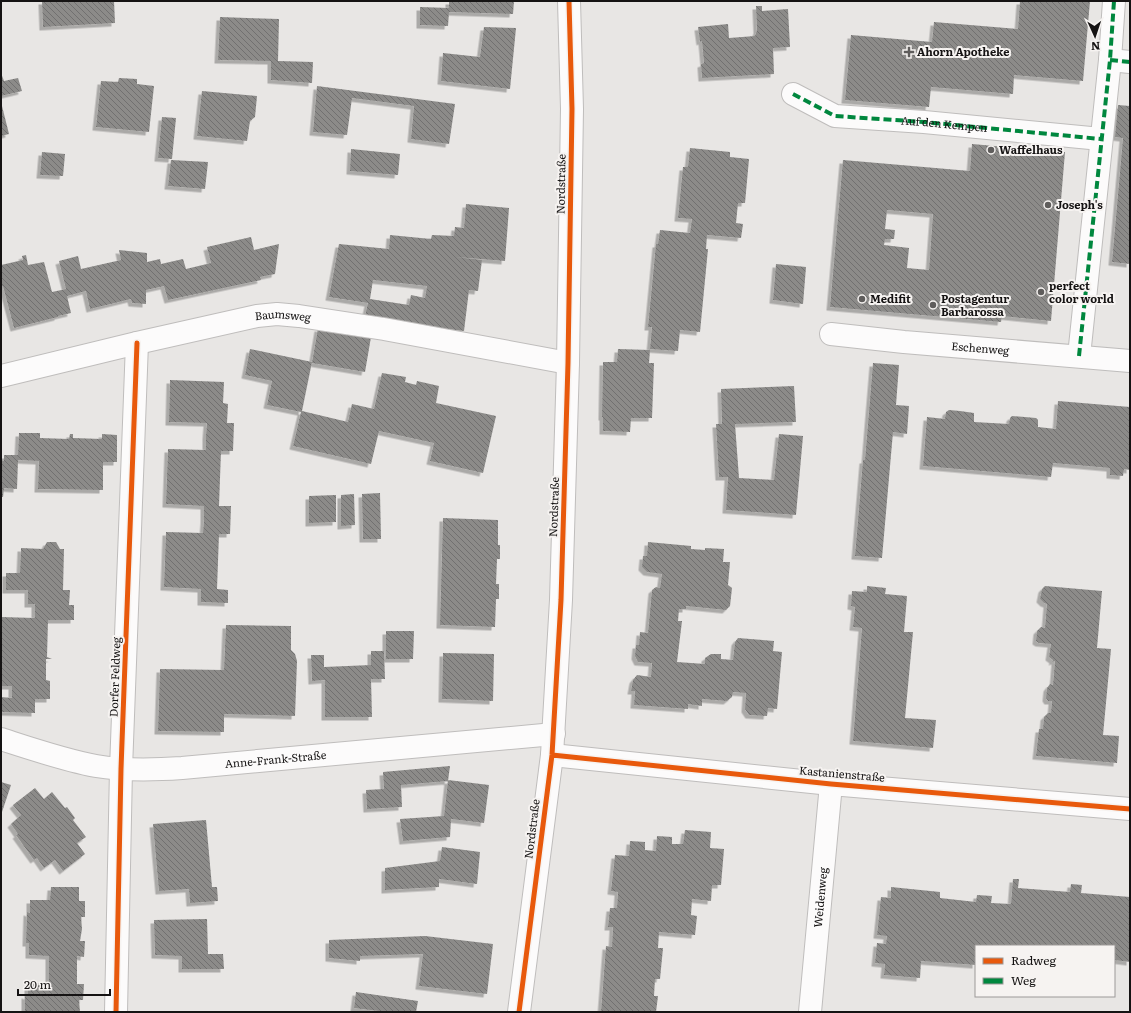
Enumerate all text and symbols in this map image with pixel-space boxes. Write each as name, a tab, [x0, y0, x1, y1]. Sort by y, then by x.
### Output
north arrow	[1075, 16, 1115, 56]
text: N	[1091, 39, 1101, 55]
place label: Ahorn Apotheke	[917, 43, 1010, 59]
marker: Ahorn Apotheke	[904, 47, 914, 57]
street label: Auf den Kempen	[901, 111, 988, 135]
place label: Waffelhaus	[999, 141, 1063, 157]
marker: Waffelhaus	[986, 145, 996, 155]
street label: Nordstraße	[551, 153, 569, 214]
place label: Joseph's	[1056, 196, 1103, 212]
marker: Joseph's	[1043, 200, 1053, 210]
place label: perfect color world	[1049, 277, 1114, 306]
marker: perfect color world	[1036, 287, 1046, 297]
place label: Medifit	[870, 290, 911, 306]
place label: Postagentur Barbarossa	[941, 290, 1009, 319]
marker: Medifit	[857, 294, 867, 304]
marker: Postagentur Barbarossa	[928, 300, 938, 310]
street label: Baumsweg	[254, 305, 313, 325]
street label: Eschenweg	[951, 337, 1011, 358]
street label: Nordstraße	[544, 476, 562, 537]
street label: Dorfer Feldweg	[105, 636, 123, 717]
street label: Anne-Frank-Straße	[224, 746, 327, 771]
street label: Kastanienstraße	[799, 761, 886, 785]
street label: Nordstraße	[519, 798, 543, 860]
street label: Weidenweg	[809, 866, 830, 928]
legend	[975, 945, 1115, 997]
text: Radweg	[1011, 951, 1056, 969]
scale bar	[18, 971, 110, 997]
text: Weg	[1011, 971, 1036, 989]
text: 20 m	[24, 975, 51, 993]

